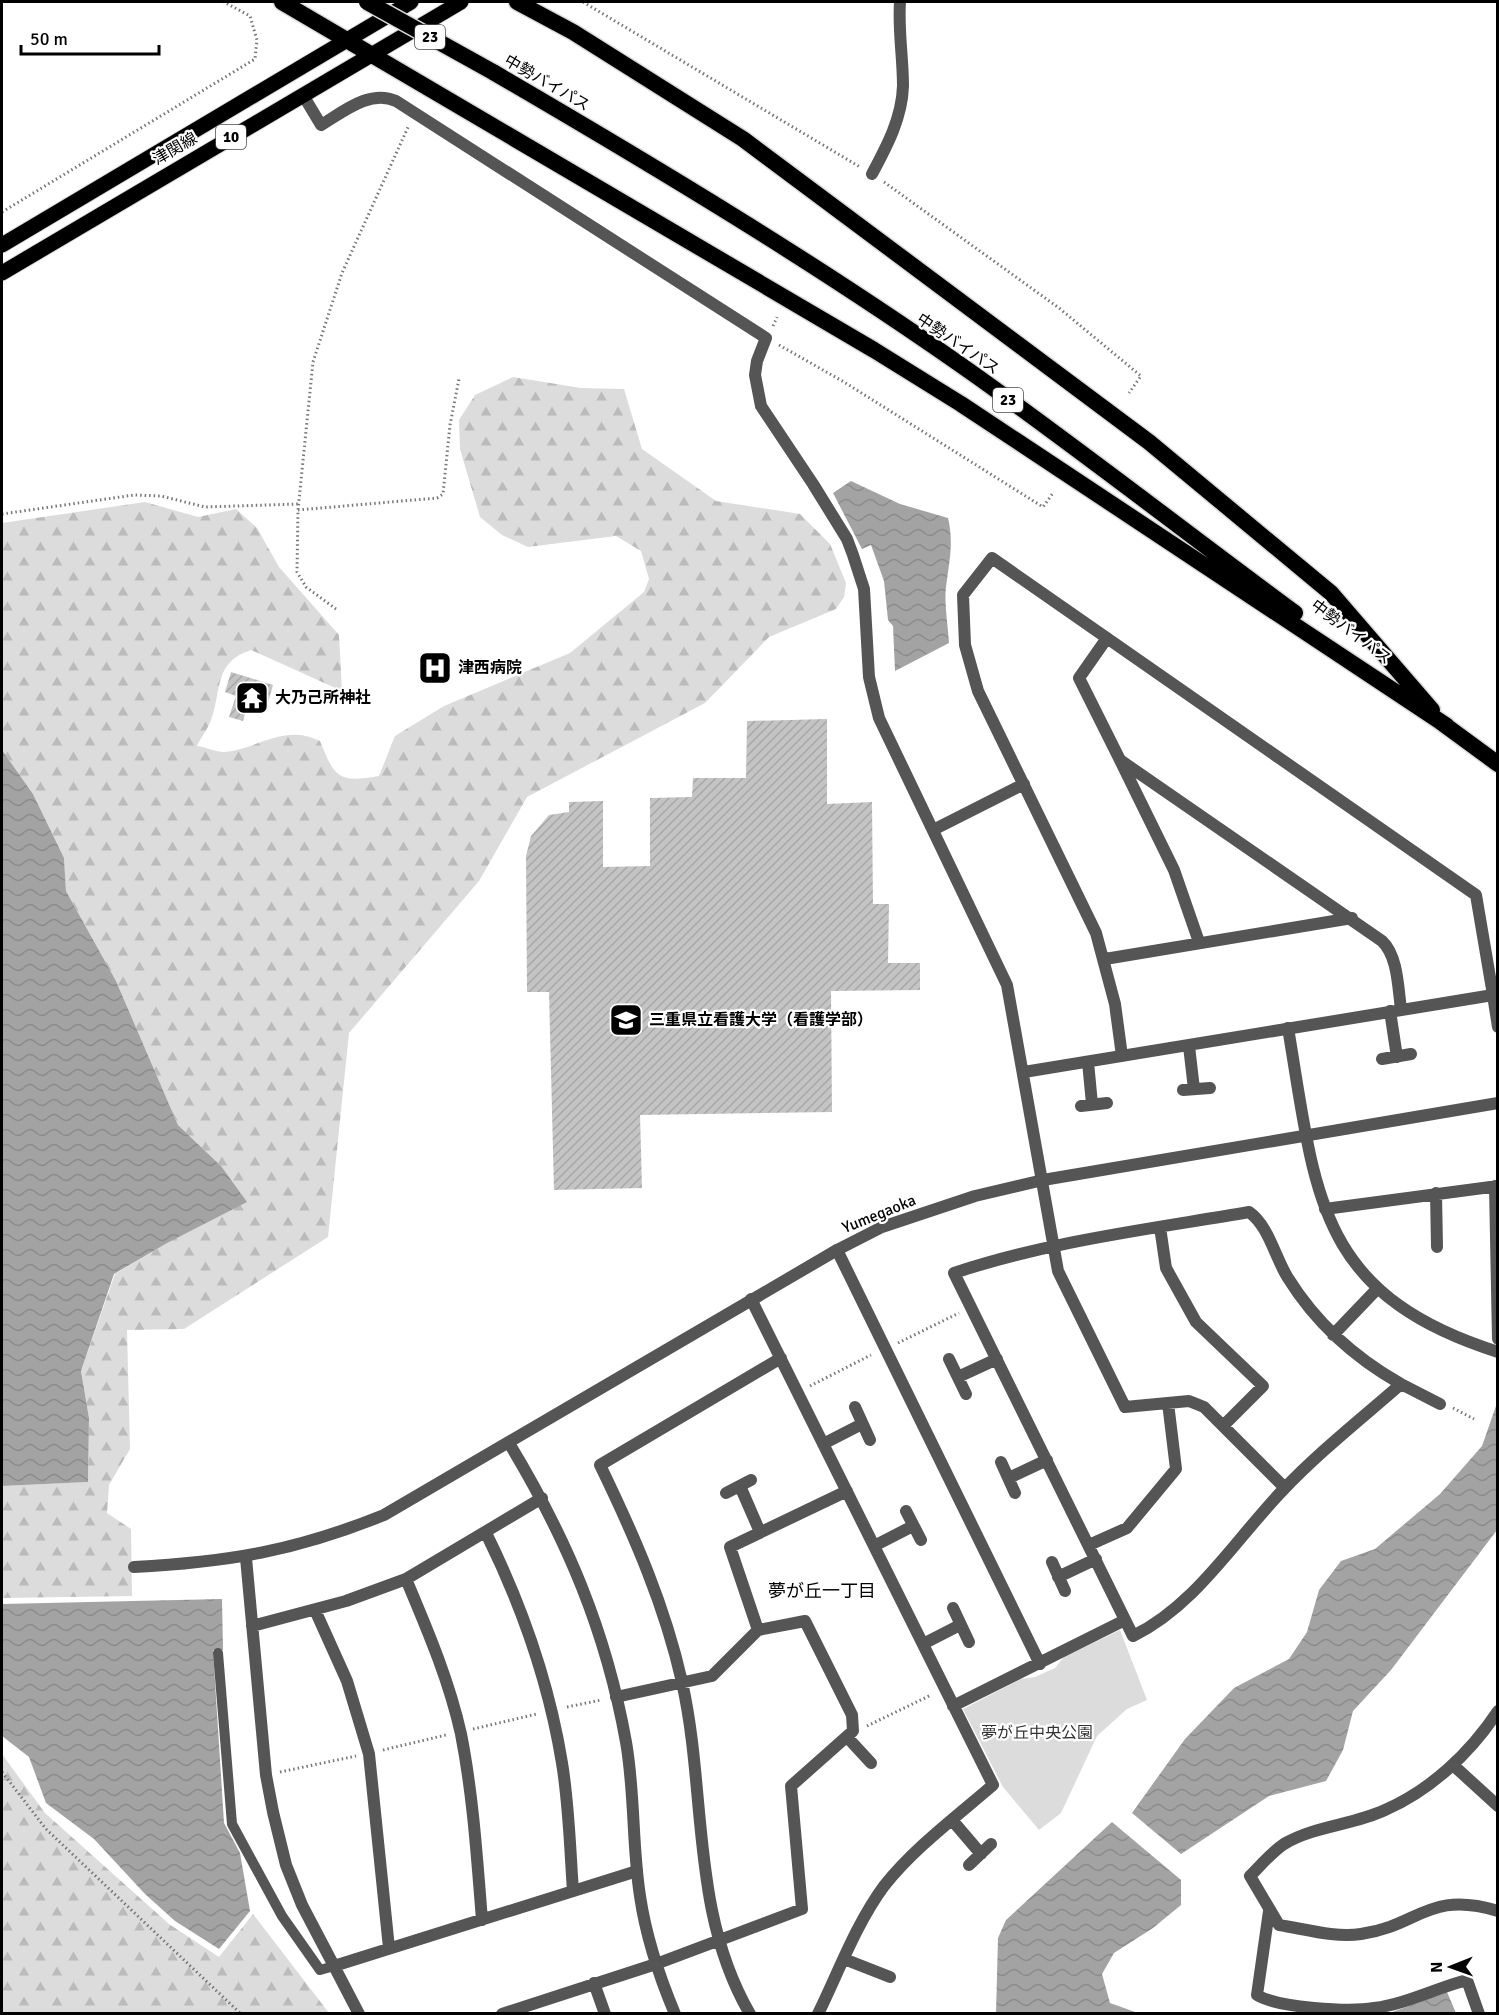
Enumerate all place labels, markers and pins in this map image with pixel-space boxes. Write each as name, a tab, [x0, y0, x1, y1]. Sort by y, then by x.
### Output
hospital icon: 津西病院	[417, 650, 453, 686]
place label: 津西病院	[458, 658, 522, 678]
temple icon: 大乃己所神社	[234, 680, 270, 716]
place label: 大乃己所神社	[275, 688, 371, 708]
school or university icon: 三重県立看護大学（看護学部）	[608, 1002, 644, 1038]
place label: 三重県立看護大学（看護学部）	[649, 1010, 873, 1030]

